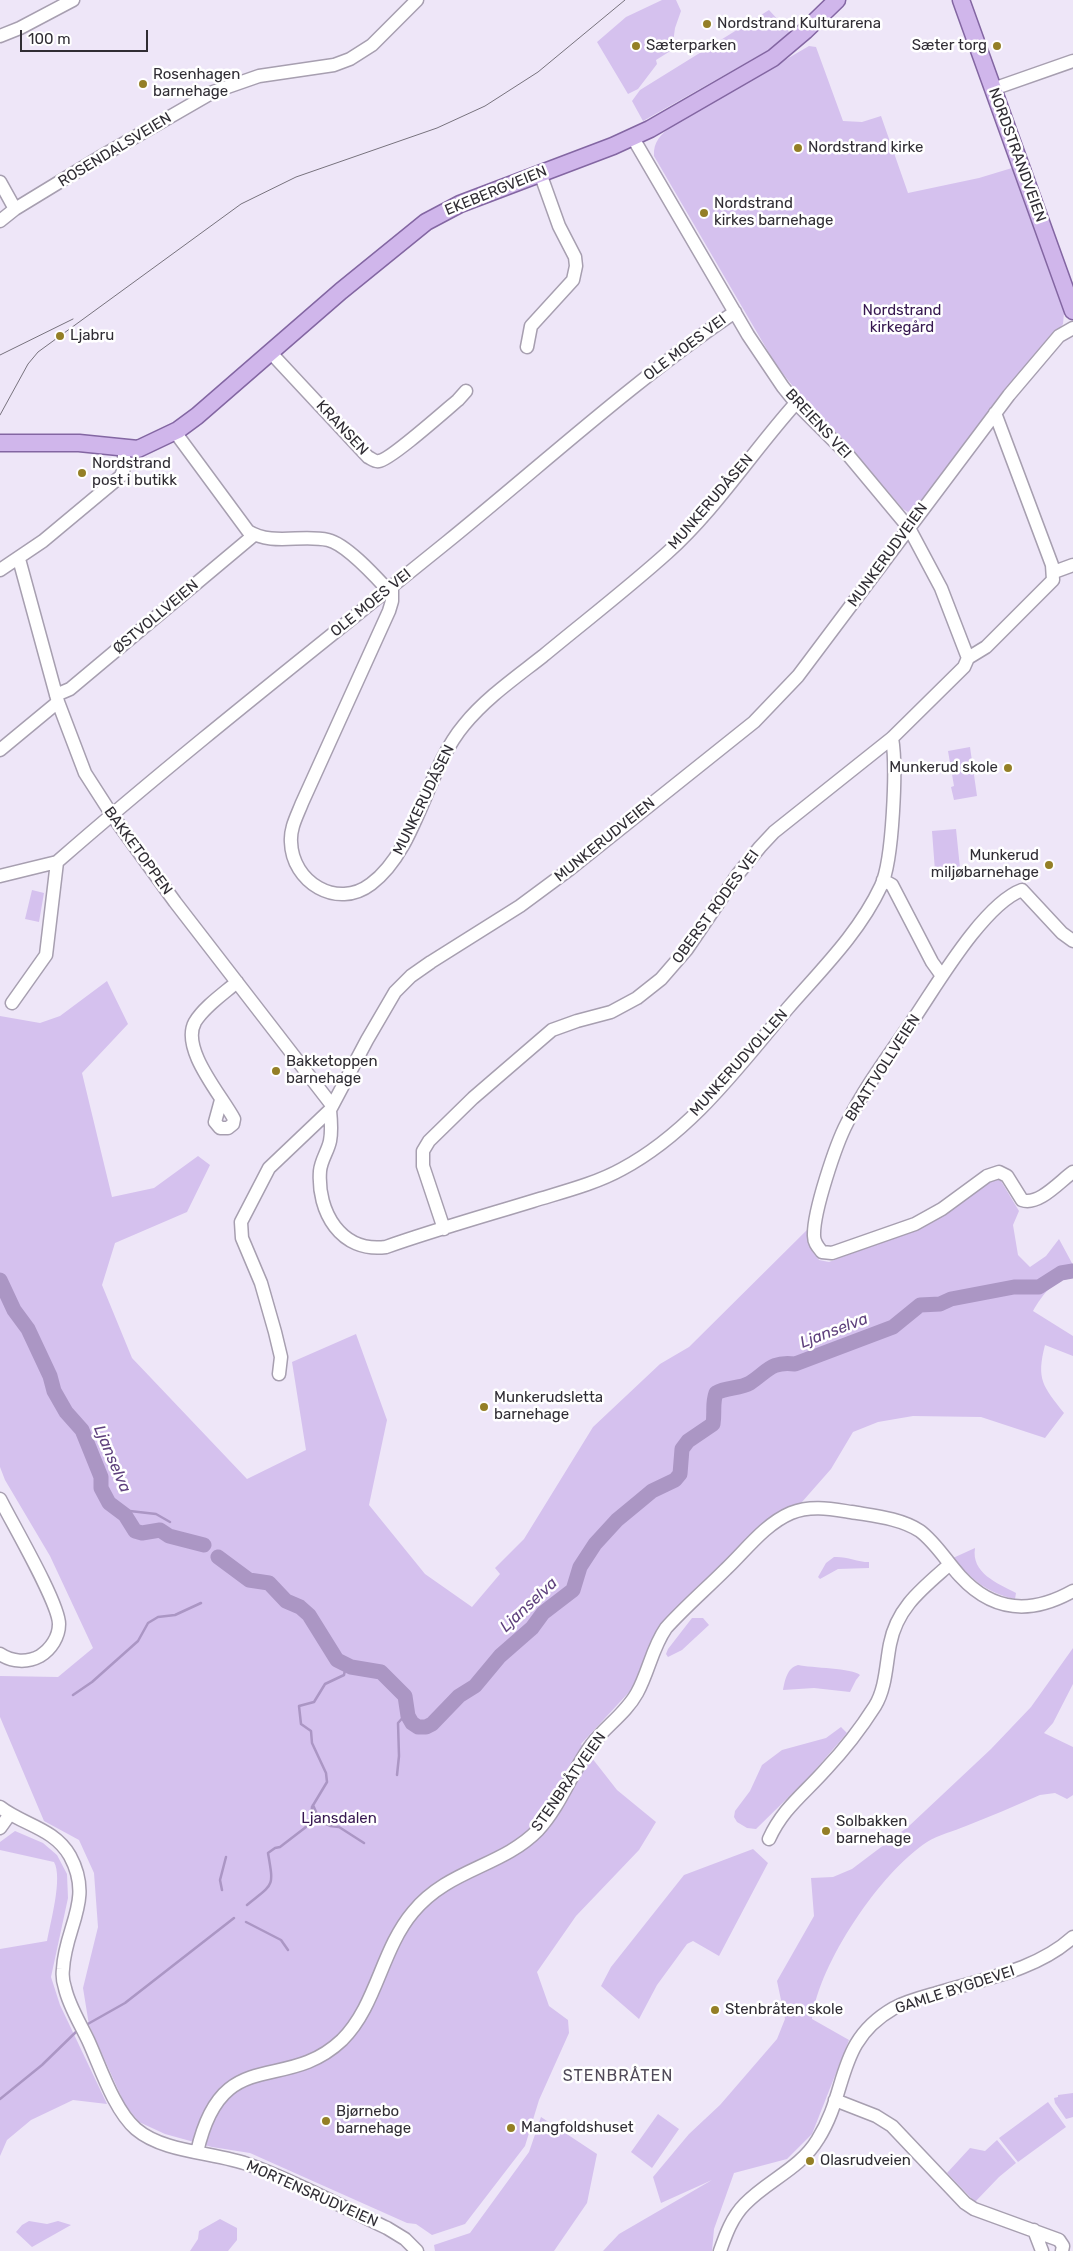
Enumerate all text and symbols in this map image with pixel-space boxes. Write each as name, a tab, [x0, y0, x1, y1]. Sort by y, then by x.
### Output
place label: Nordstrand Kulturarena	[717, 15, 881, 33]
marker: Nordstrand Kulturarena	[701, 18, 713, 30]
scale bar	[22, 20, 150, 52]
text: 100 m	[28, 30, 70, 48]
place label: Sæterparken	[646, 37, 736, 55]
place label: Sæter torg	[912, 37, 987, 55]
marker: Sæterparken	[630, 40, 642, 52]
marker: Sæter torg	[991, 40, 1003, 52]
place label: Rosenhagen barnehage	[153, 66, 240, 101]
marker: Rosenhagen barnehage	[137, 78, 149, 90]
street label: NORDSTRANDVEIEN	[984, 85, 1050, 225]
street label: ROSENDALSVEIEN	[55, 109, 175, 191]
place label: Nordstrand kirke	[808, 139, 923, 157]
marker: Nordstrand kirke	[792, 142, 804, 154]
street label: EKEBERGVEIEN	[442, 162, 550, 220]
place label: Nordstrand kirkes barnehage	[714, 195, 833, 230]
marker: Nordstrand kirkes barnehage	[698, 207, 710, 219]
park label: Nordstrand kirkegård	[863, 302, 941, 337]
street label: OLE MOES VEI	[640, 311, 730, 385]
place label: Ljabru	[70, 327, 114, 345]
marker: Ljabru	[54, 330, 66, 342]
street label: BREIENS VEI	[781, 385, 855, 463]
street label: KRANSEN	[312, 397, 372, 459]
street label: MUNKERUDÅSEN	[665, 451, 757, 553]
place label: Nordstrand post i butikk	[92, 455, 177, 490]
marker: Nordstrand post i butikk	[76, 467, 88, 479]
street label: MUNKERUDVEIEN	[844, 500, 932, 610]
street label: OLE MOES VEI	[327, 565, 415, 641]
street label: ØSTVOLLVEIEN	[110, 576, 202, 658]
street label: MUNKERUDÅSEN	[390, 742, 458, 858]
place label: Munkerud skole	[889, 759, 998, 777]
marker: Munkerud skole	[1002, 762, 1014, 774]
street label: MUNKERUDVEIEN	[551, 794, 659, 886]
street label: BAKKETOPPEN	[100, 803, 176, 899]
street label: OBERST RODES VEI	[669, 847, 763, 967]
place label: Munkerud miljøbarnehage	[931, 847, 1039, 882]
marker: Munkerud miljøbarnehage	[1043, 859, 1055, 871]
street label: MUNKERUDVOLLEN	[686, 1006, 792, 1120]
street label: BRATTVOLLVEIEN	[842, 1011, 924, 1125]
place label: Bakketoppen barnehage	[286, 1053, 378, 1088]
marker: Bakketoppen barnehage	[270, 1065, 282, 1077]
water label: Ljanselva	[797, 1309, 871, 1353]
place label: Munkerudsletta barnehage	[494, 1389, 603, 1424]
marker: Munkerudsletta barnehage	[478, 1401, 490, 1413]
water label: Ljanselva	[89, 1422, 135, 1496]
water label: Ljanselva	[496, 1574, 562, 1636]
street label: STENBRÅTVEIEN	[528, 1729, 610, 1835]
park label: Ljansdalen	[301, 1810, 377, 1828]
place label: Solbakken barnehage	[836, 1813, 911, 1848]
marker: Solbakken barnehage	[820, 1825, 832, 1837]
street label: GAMLE BYGDEVEI	[893, 1962, 1017, 2018]
place label: Stenbråten skole	[725, 2001, 843, 2019]
marker: Stenbråten skole	[709, 2004, 721, 2016]
district label: STENBRÅTEN	[561, 2066, 675, 2086]
place label: Bjørnebo barnehage	[336, 2103, 411, 2138]
marker: Bjørnebo barnehage	[320, 2115, 332, 2127]
place label: Mangfoldshuset	[521, 2119, 634, 2137]
marker: Mangfoldshuset	[505, 2122, 517, 2134]
place label: Olasrudveien	[820, 2152, 911, 2170]
marker: Olasrudveien	[804, 2155, 816, 2167]
street label: MORTENSRUDVEIEN	[243, 2157, 381, 2231]

